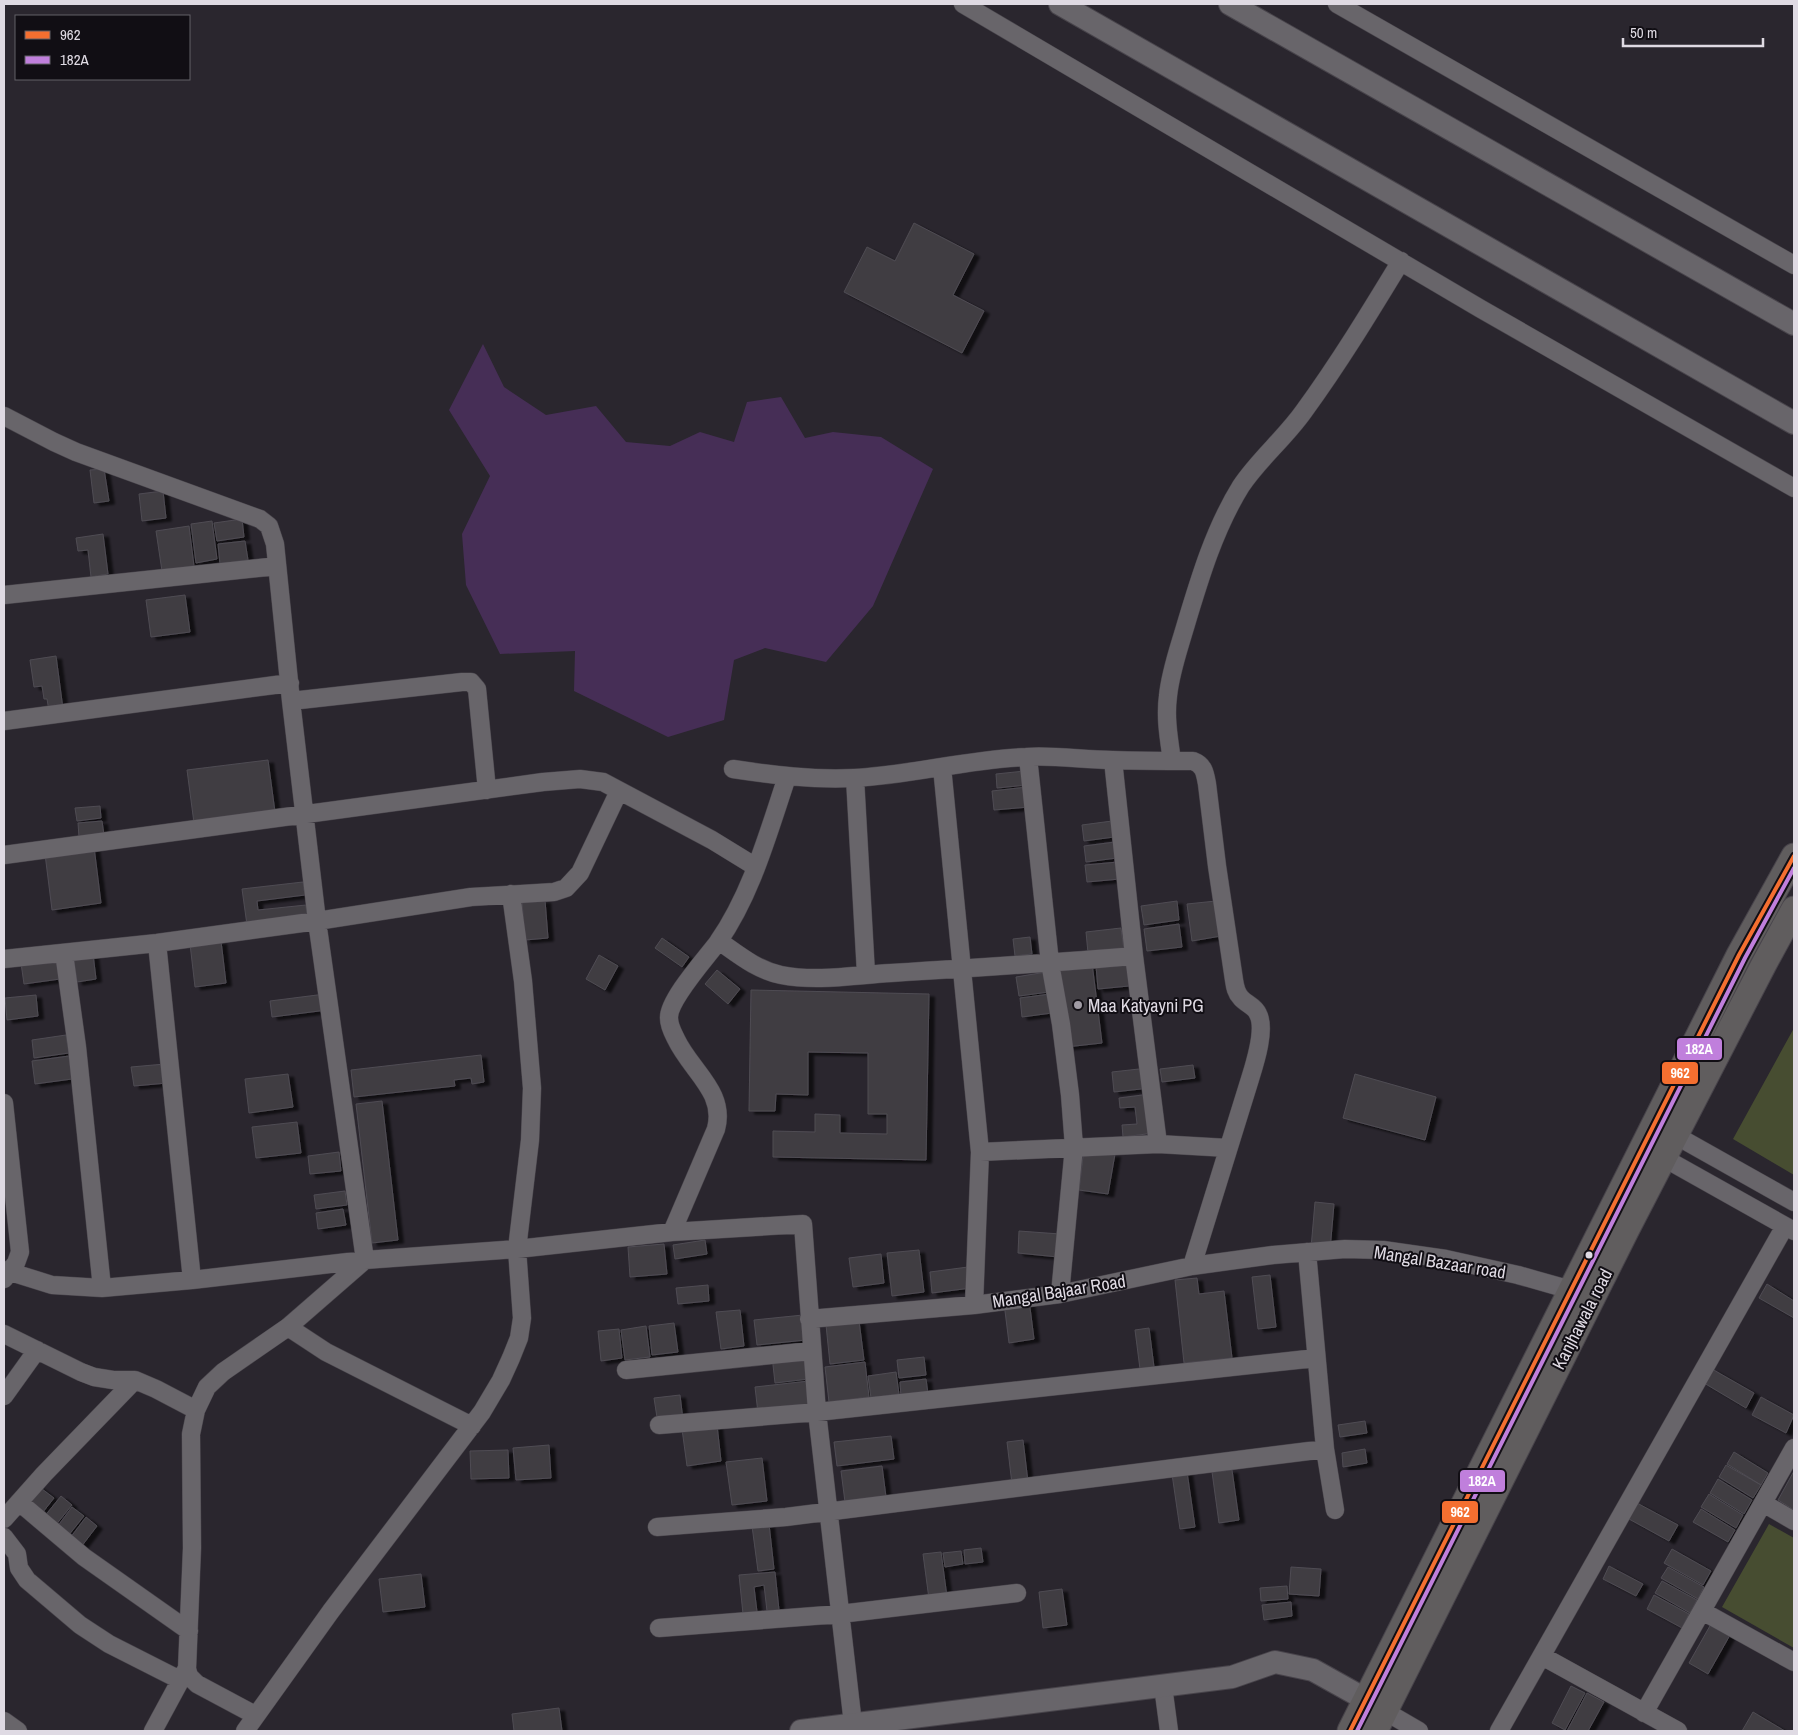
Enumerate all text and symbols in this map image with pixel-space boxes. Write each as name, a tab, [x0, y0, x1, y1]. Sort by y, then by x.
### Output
legend	[15, 15, 190, 80]
scale bar	[1623, 15, 1763, 47]
text: 50 m	[1630, 22, 1657, 43]
text: 962	[60, 24, 81, 45]
text: 182A	[60, 49, 90, 70]
place label: Maa Katyayni PG	[1088, 993, 1204, 1018]
marker: Maa Katyayni PG	[1072, 999, 1084, 1011]
line badge: 182A	[1676, 1037, 1723, 1061]
text: 182A	[1685, 1040, 1713, 1058]
line badge: 962	[1661, 1061, 1699, 1085]
text: 962	[1670, 1064, 1690, 1082]
street label: Mangal Bazaar road	[1372, 1239, 1508, 1285]
unlabelled marker	[1584, 1250, 1594, 1260]
street label: Kanjhawala road	[1546, 1264, 1618, 1374]
street label: Mangal Bajaar Road	[991, 1268, 1127, 1314]
line badge: 182A	[1459, 1469, 1506, 1493]
text: 182A	[1468, 1472, 1496, 1490]
line badge: 962	[1441, 1500, 1479, 1524]
text: 962	[1450, 1503, 1470, 1521]

